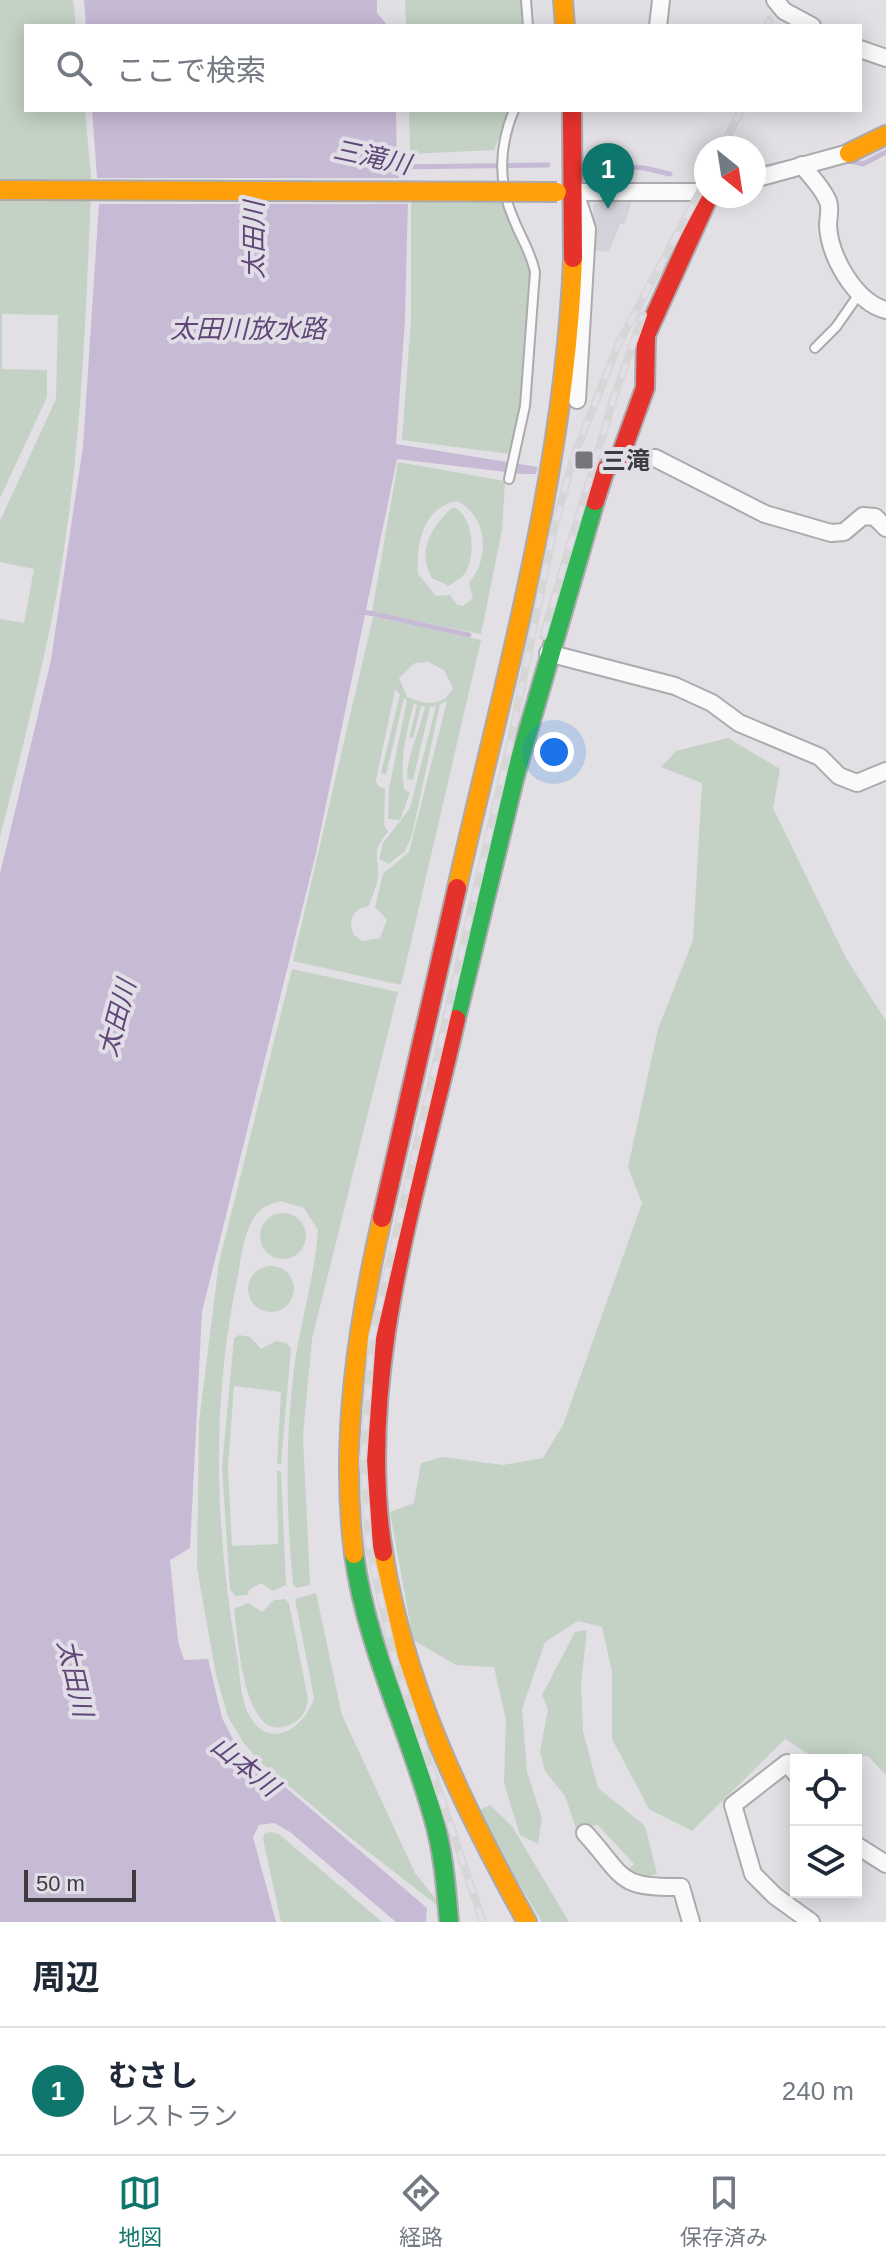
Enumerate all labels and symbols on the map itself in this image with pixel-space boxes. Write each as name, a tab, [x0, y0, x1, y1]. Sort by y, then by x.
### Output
water label: 三滝川	[331, 134, 416, 180]
north arrow	[694, 136, 766, 208]
pin: 1	[582, 143, 634, 209]
water label: 太田川	[239, 198, 269, 279]
water label: 太田川放水路	[170, 314, 328, 344]
place label: 三滝	[602, 447, 650, 474]
marker: 三滝	[573, 449, 595, 471]
your location	[534, 732, 574, 772]
water label: 太田川	[92, 974, 142, 1060]
water label: 太田川	[52, 1637, 99, 1722]
water label: 山本川	[205, 1730, 287, 1804]
scale bar	[24, 1866, 136, 1902]

